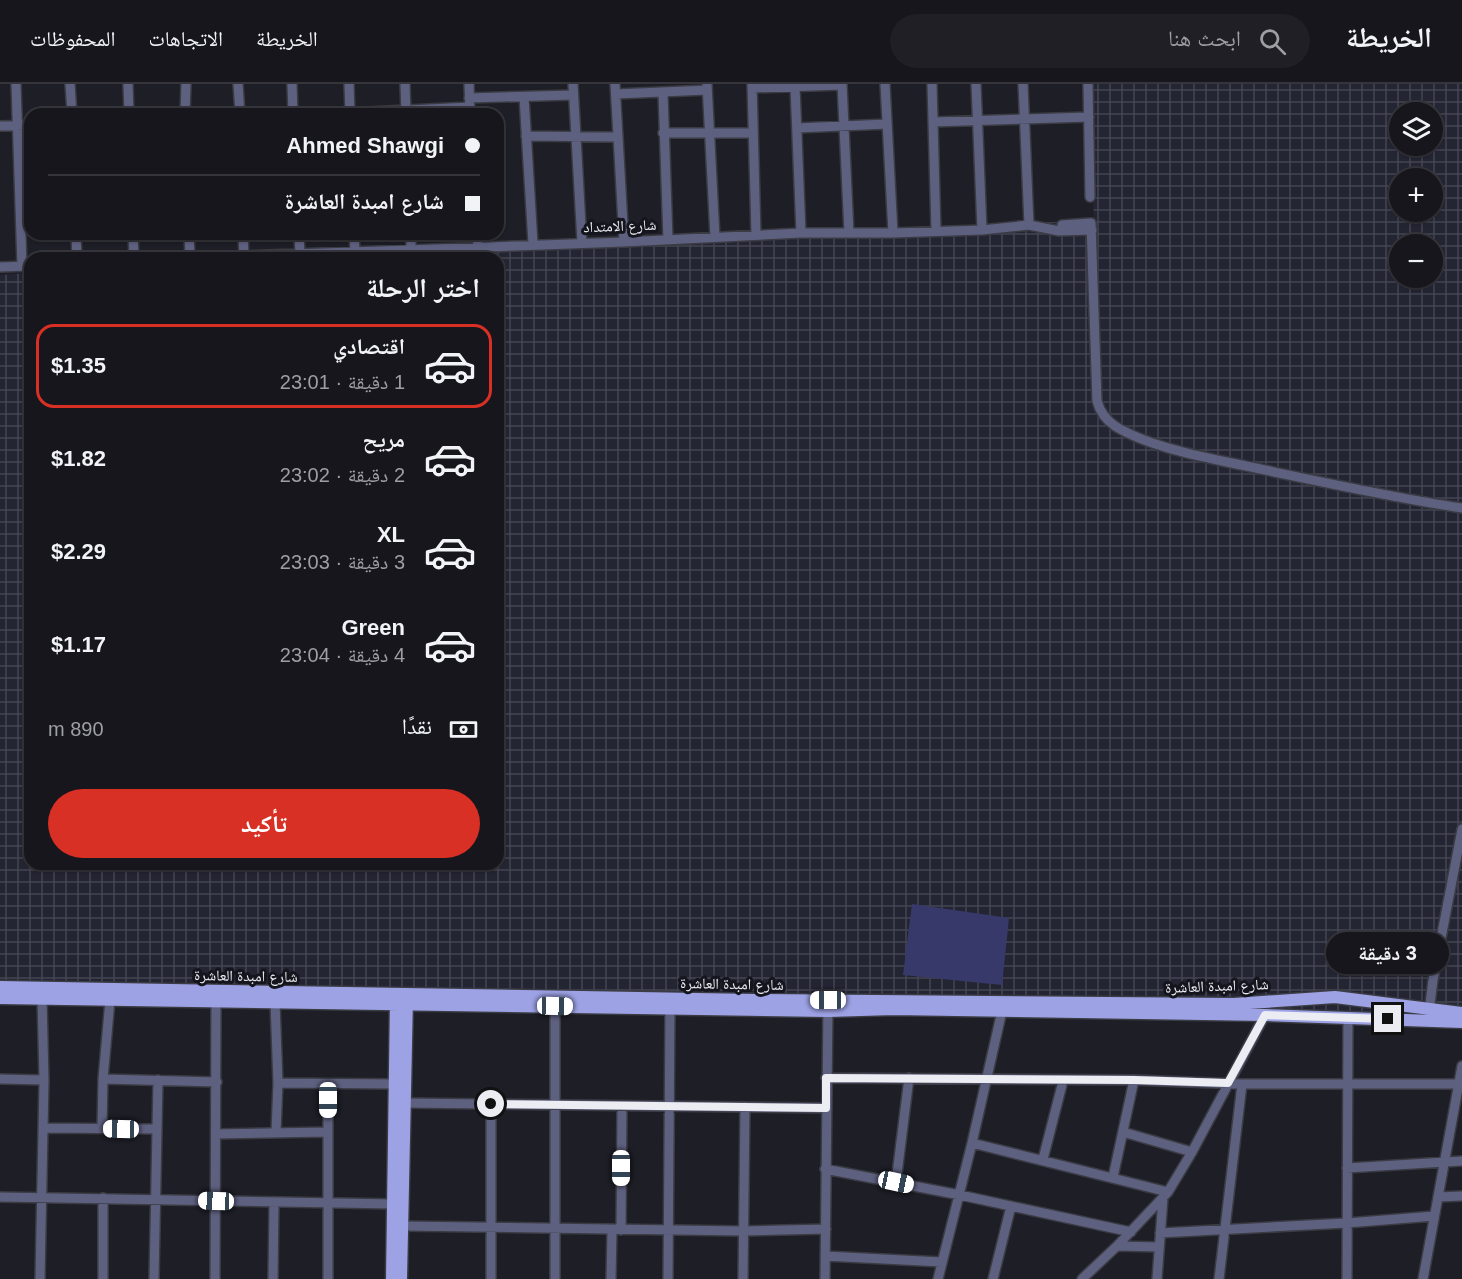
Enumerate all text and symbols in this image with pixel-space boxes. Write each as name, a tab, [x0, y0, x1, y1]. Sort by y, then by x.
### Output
search box	[890, 14, 1310, 68]
text: الخريطة	[1346, 22, 1432, 53]
icon: search	[1256, 25, 1289, 58]
text: ابحث هنا	[1168, 26, 1241, 51]
text: المحفوظات	[30, 27, 115, 50]
text: الاتجاهات	[148, 27, 223, 50]
text: الخريطة	[256, 27, 318, 50]
map controls	[1389, 102, 1443, 288]
button: layers	[1389, 102, 1443, 156]
text: Ahmed Shawgi	[286, 133, 444, 158]
button: +	[1389, 168, 1443, 222]
text: شارع امبدة العاشرة	[285, 189, 444, 214]
street label: شارع الامتداد	[583, 216, 657, 237]
button: −	[1389, 234, 1443, 288]
text: اختر الرحلة	[366, 273, 480, 303]
text: اقتصادي	[333, 334, 405, 359]
icon: car	[423, 339, 477, 393]
text: $1.35	[51, 353, 106, 378]
text: 1 دقيقة · 23:01	[280, 371, 405, 393]
text: مريح	[362, 427, 405, 452]
icon: car	[423, 432, 477, 486]
text: $1.82	[51, 446, 106, 471]
text: 2 دقيقة · 23:02	[280, 464, 405, 486]
text: XL	[377, 522, 405, 547]
icon: car	[423, 525, 477, 579]
text: $2.29	[51, 539, 106, 564]
text: 3 دقيقة · 23:03	[280, 551, 405, 573]
text: Green	[341, 615, 405, 640]
icon: car	[423, 618, 477, 672]
text: $1.17	[51, 632, 106, 657]
text: 4 دقيقة · 23:04	[280, 644, 405, 666]
icon: cash	[447, 713, 480, 746]
text: نقدًا	[402, 714, 432, 739]
text: 890 m	[48, 718, 104, 740]
button: تأكيد	[48, 789, 480, 858]
callout: 3 دقيقة	[1326, 932, 1450, 974]
text: 3 دقيقة	[1358, 942, 1417, 964]
street label: شارع امبدة العاشرة	[194, 966, 298, 987]
street label: شارع امبدة العاشرة	[680, 974, 784, 995]
street label: شارع امبدة العاشرة	[1165, 975, 1269, 998]
car	[810, 991, 846, 1009]
car	[537, 997, 573, 1015]
route end	[1374, 1005, 1401, 1032]
car	[319, 1082, 337, 1118]
route start	[477, 1090, 504, 1117]
car	[103, 1120, 139, 1138]
car	[612, 1150, 630, 1186]
car	[877, 1169, 915, 1195]
car	[198, 1191, 234, 1211]

